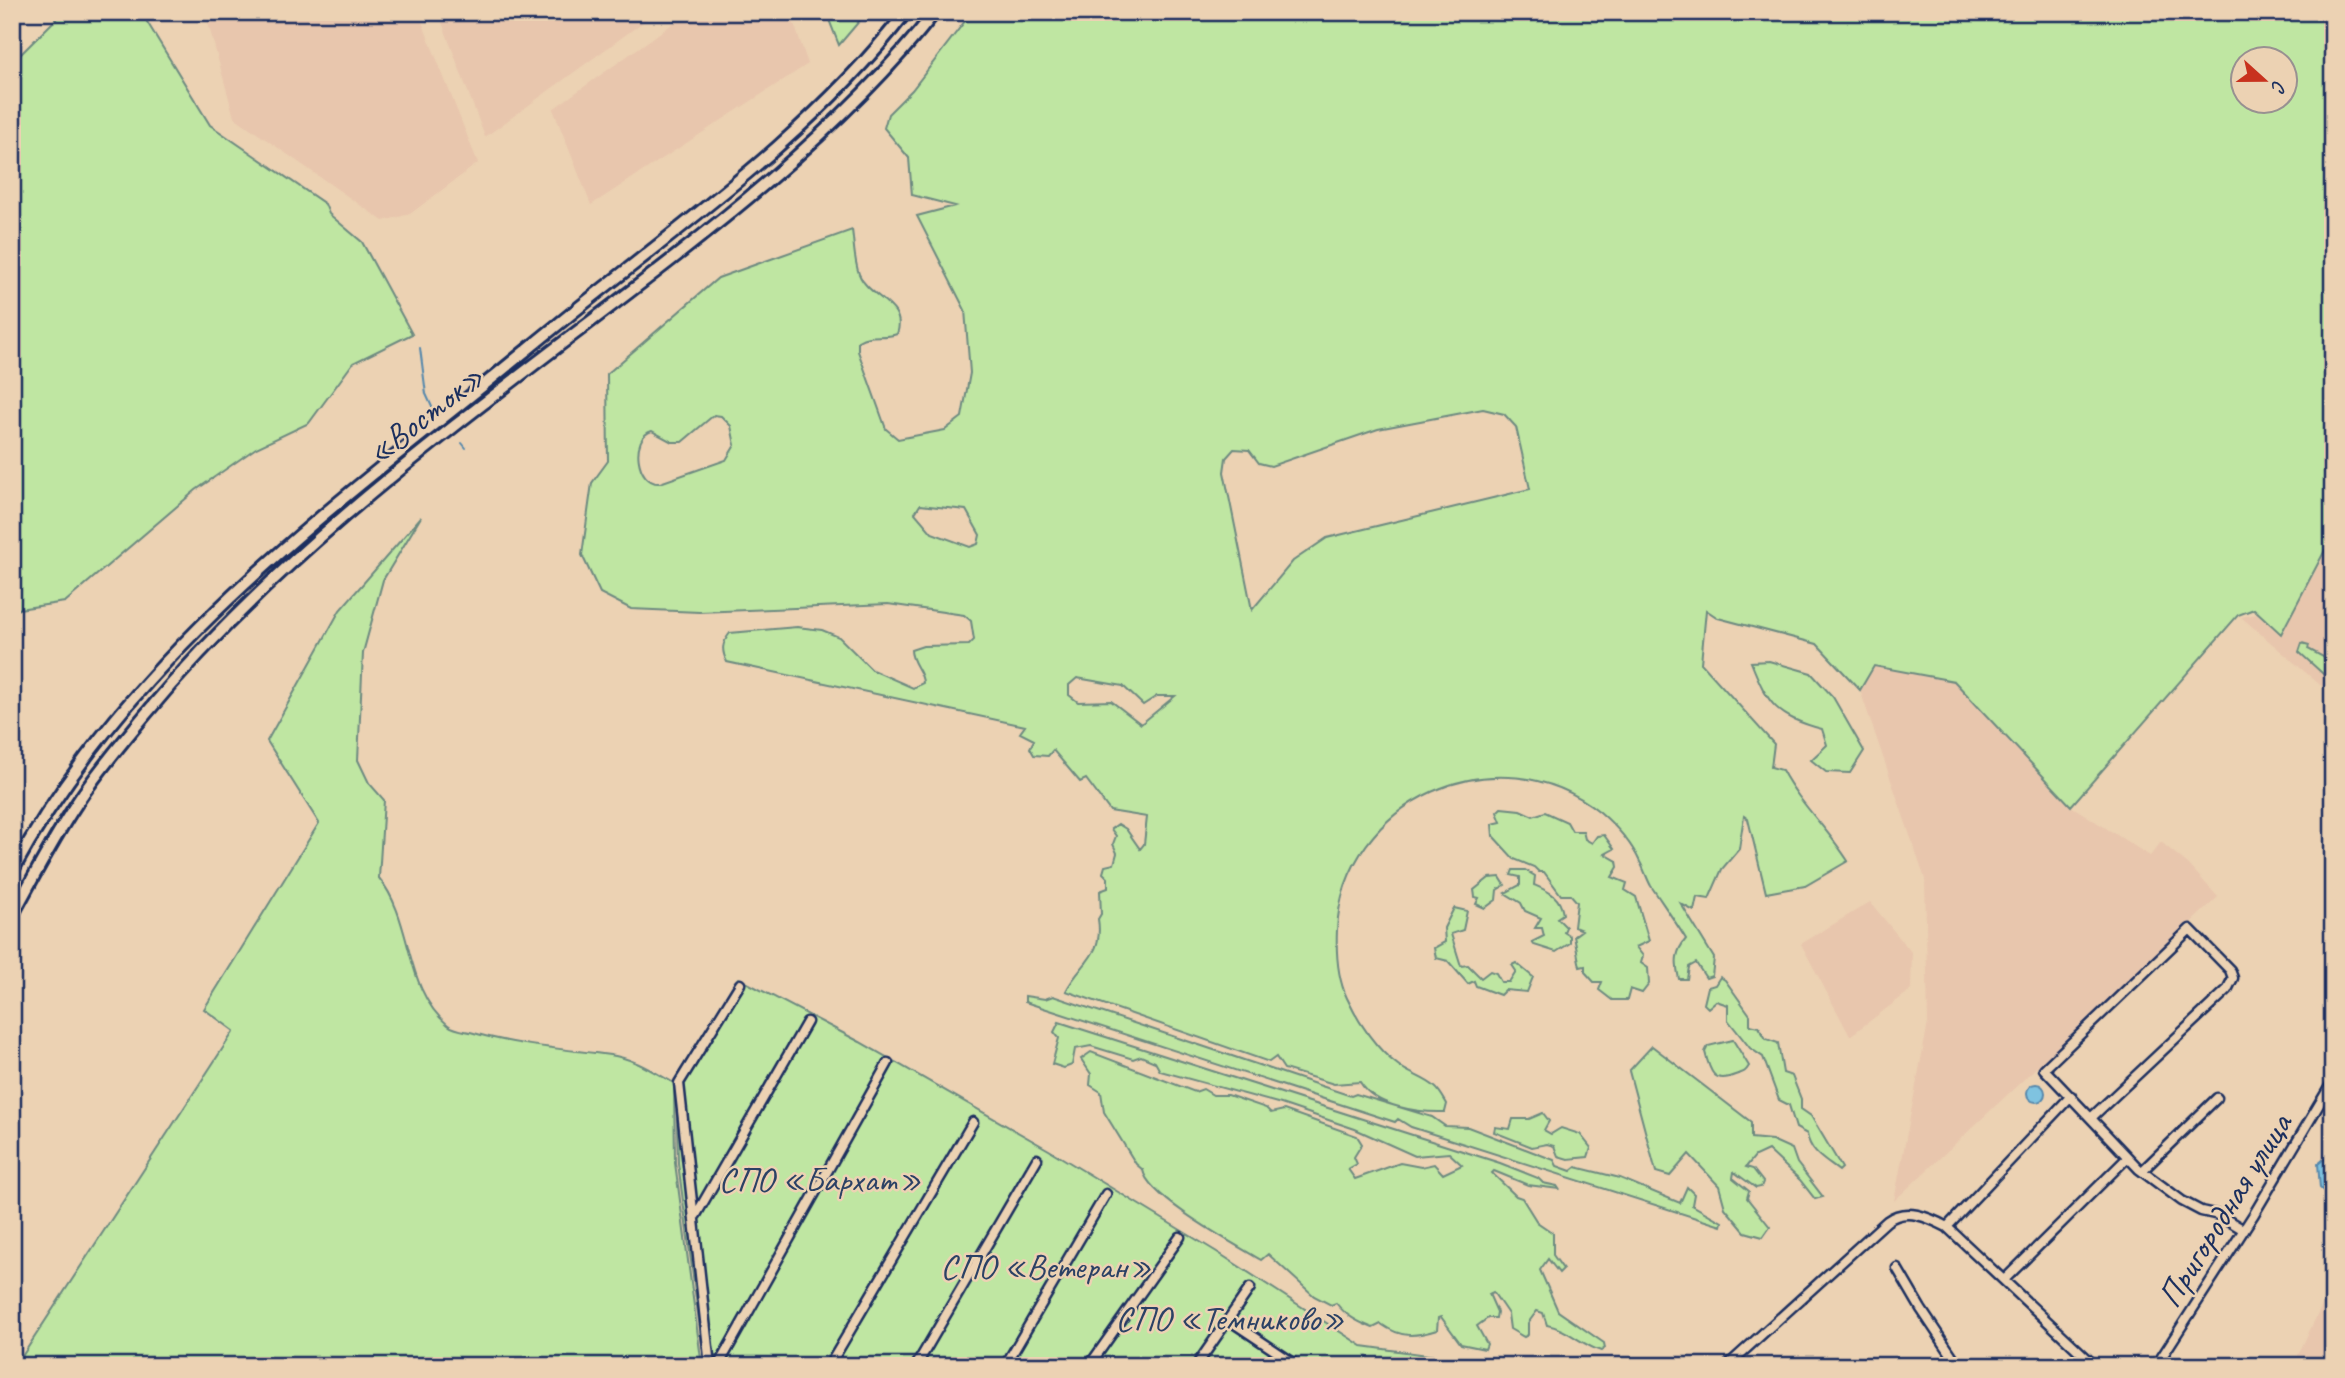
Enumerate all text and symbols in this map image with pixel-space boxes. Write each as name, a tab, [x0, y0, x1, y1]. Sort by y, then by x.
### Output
north arrow	[2230, 46, 2300, 116]
text: С	[2265, 77, 2292, 97]
street label: «Восток»	[357, 354, 493, 474]
street label: Пригородная улица	[2147, 1103, 2303, 1316]
park label: СПО «Бархат»	[718, 1157, 922, 1202]
park label: СПО «Ветеран»	[940, 1244, 1152, 1289]
park label: СПО «Темниково»	[1115, 1296, 1345, 1341]

